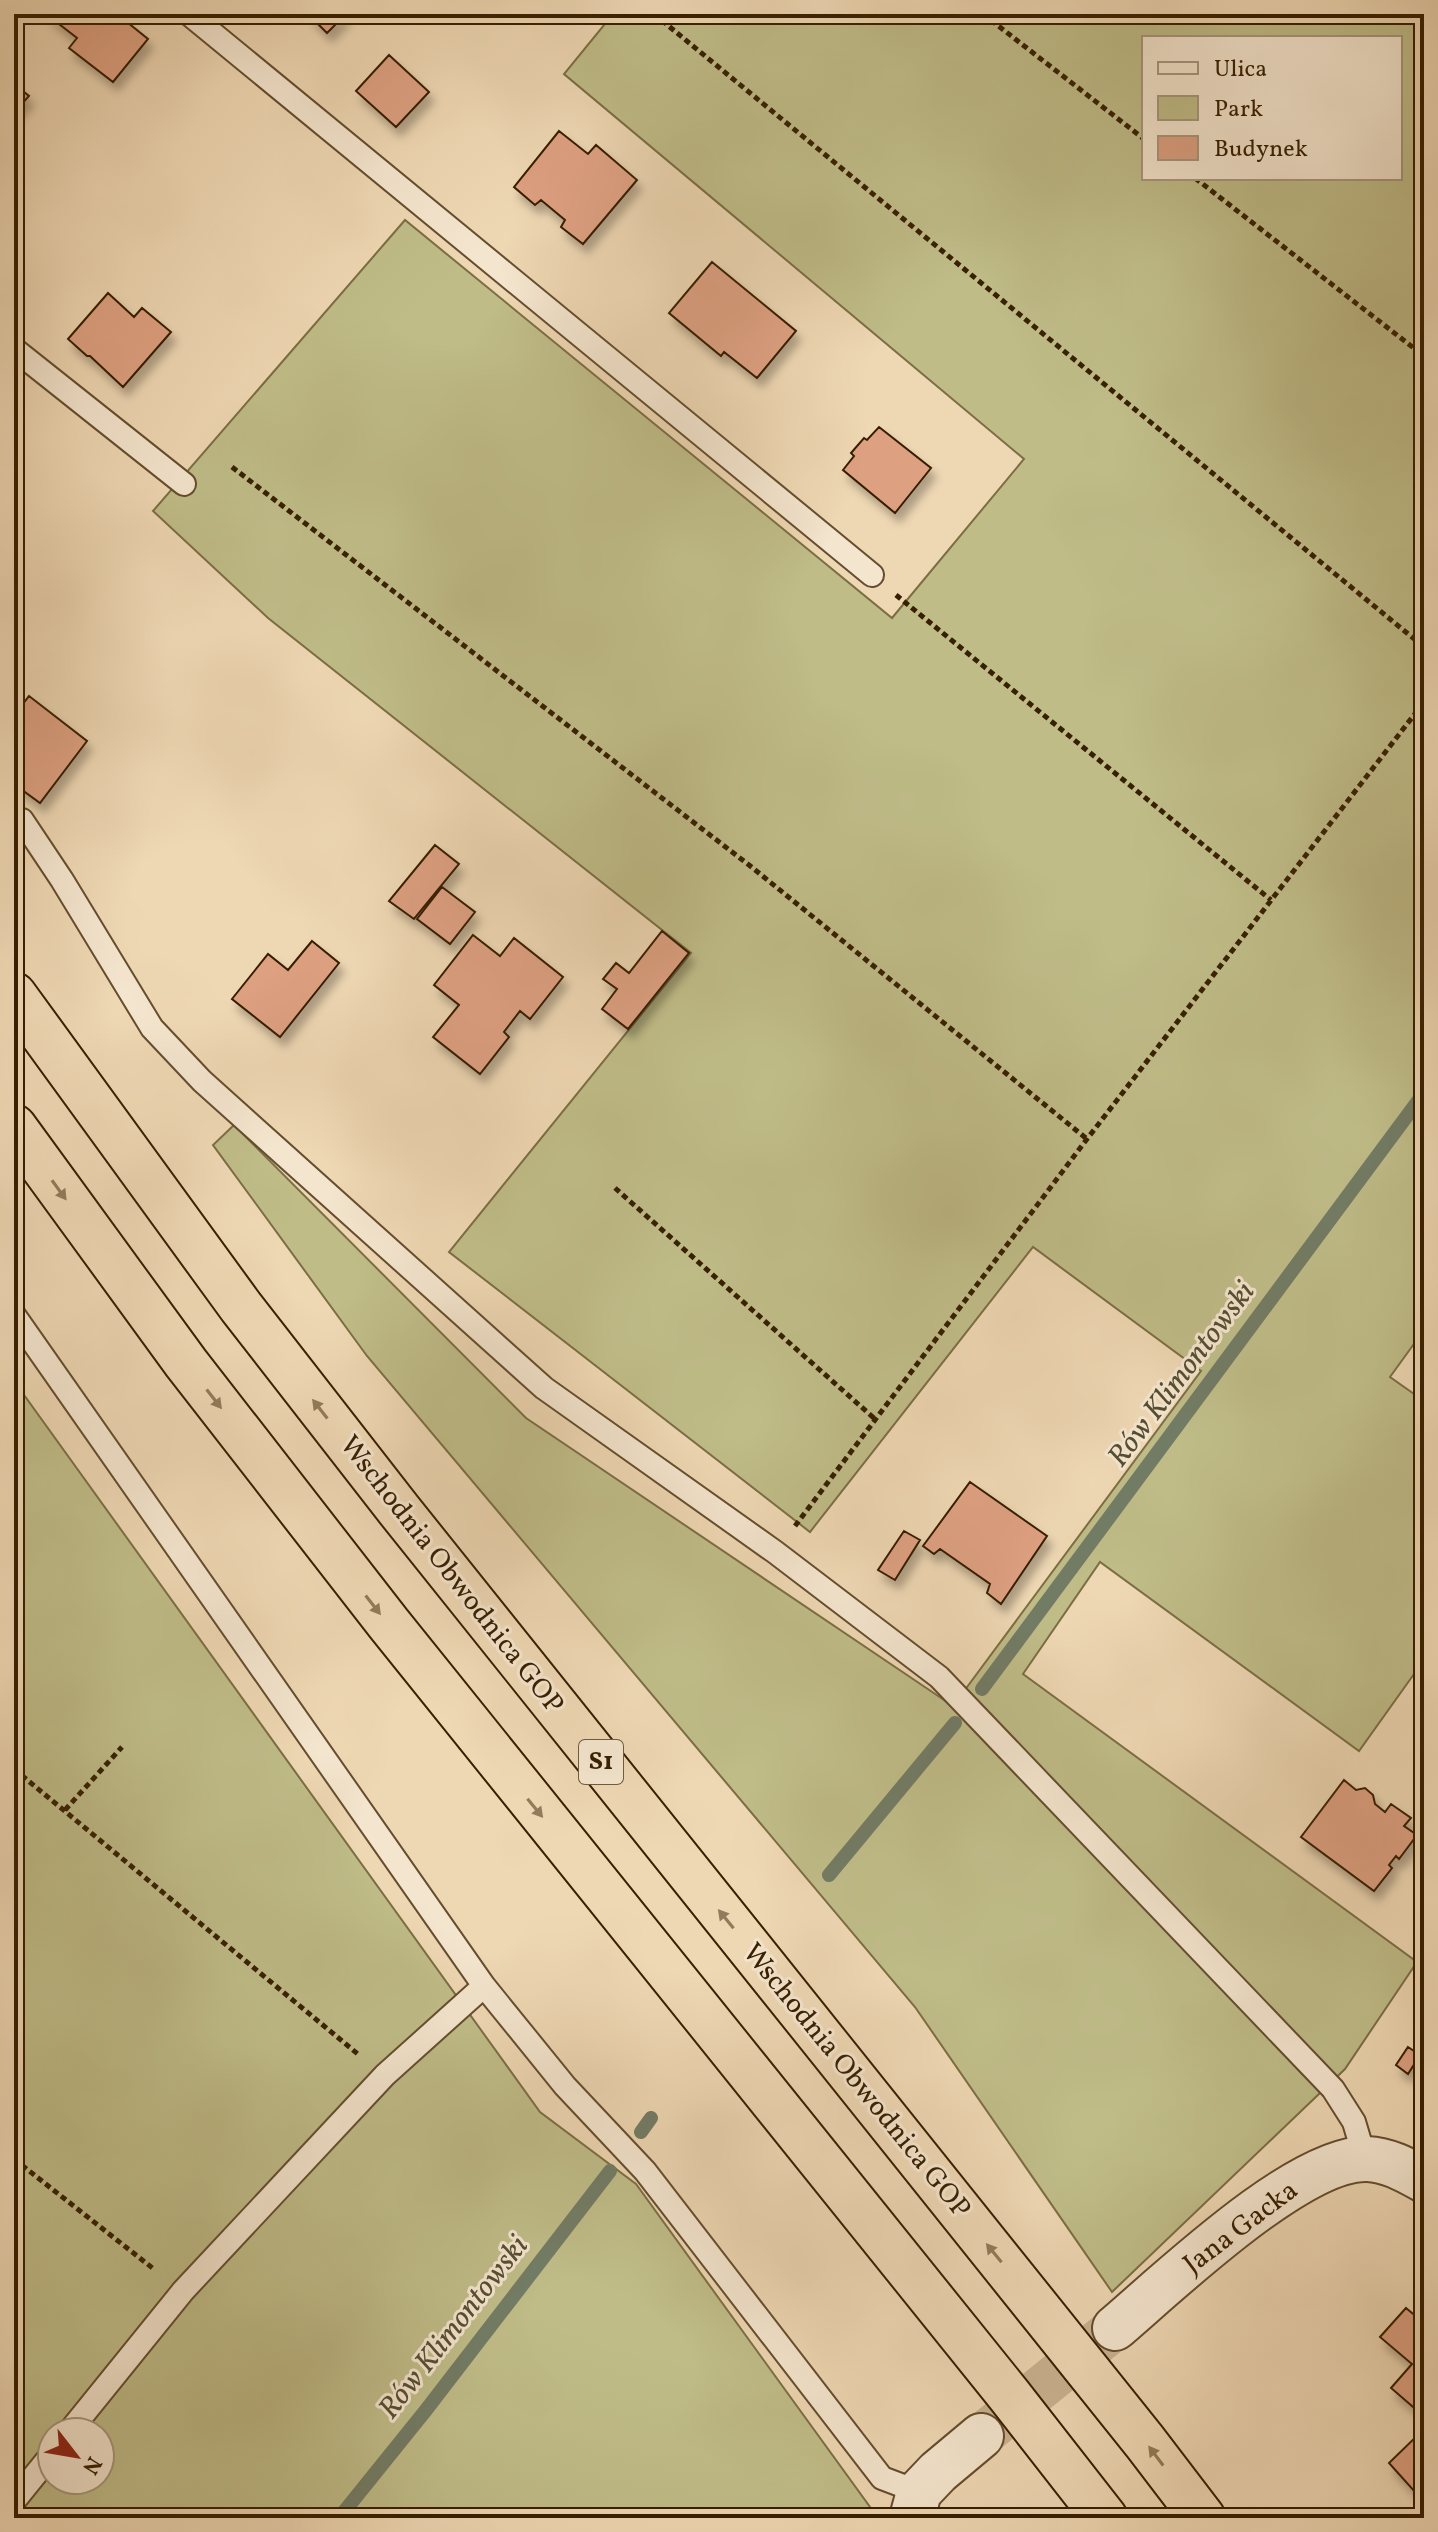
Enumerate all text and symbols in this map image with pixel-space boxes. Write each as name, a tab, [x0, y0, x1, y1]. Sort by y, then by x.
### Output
legend	[1142, 36, 1402, 180]
text: Ulica	[1214, 53, 1267, 87]
text: Park	[1214, 93, 1263, 127]
text: Budynek	[1214, 133, 1308, 167]
one-way arrow	[51, 1180, 66, 1201]
water label: Rów Klimontowski	[1098, 1273, 1266, 1476]
one-way arrow	[206, 1389, 222, 1409]
one-way arrow	[312, 1399, 328, 1419]
street label: Wschodnia Obwodnica GOP	[330, 1428, 572, 1722]
one-way arrow	[365, 1594, 381, 1615]
road number: S1	[579, 1740, 623, 1784]
one-way arrow	[527, 1798, 543, 1818]
one-way arrow	[718, 1909, 735, 1929]
street label: Wschodnia Obwodnica GOP	[733, 1935, 979, 2227]
street label: Jana Gacka	[1175, 2172, 1307, 2284]
water label: Rów Klimontowski	[369, 2227, 539, 2428]
one-way arrow	[986, 2243, 1002, 2263]
north arrow	[36, 2416, 116, 2496]
one-way arrow	[1148, 2446, 1164, 2466]
text: N	[74, 2450, 108, 2480]

